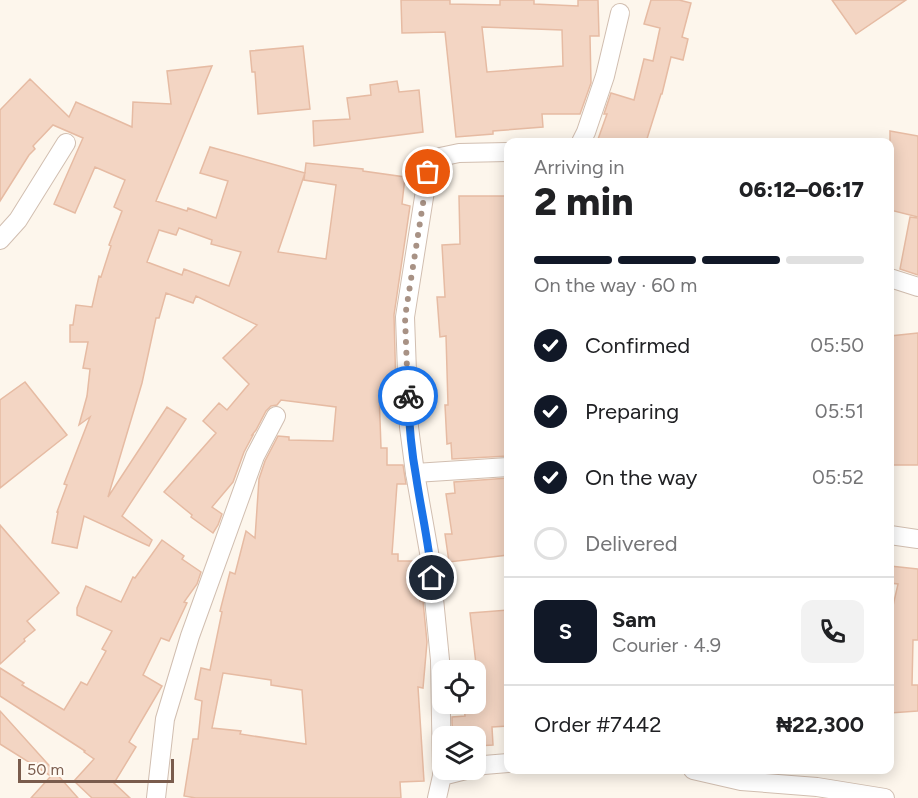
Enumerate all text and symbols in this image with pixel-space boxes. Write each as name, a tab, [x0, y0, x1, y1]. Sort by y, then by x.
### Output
pin	[402, 146, 453, 197]
icon: bag	[411, 155, 444, 188]
text: Arriving in	[534, 155, 624, 179]
text: 06:12–06:17	[739, 176, 864, 203]
text: 2 min	[534, 178, 634, 225]
text: On the way · 60 m	[534, 273, 697, 297]
icon: check	[534, 329, 567, 362]
text: Confirmed	[585, 332, 690, 359]
text: 05:50	[810, 333, 864, 357]
courier	[378, 366, 438, 426]
icon: bike	[392, 380, 425, 413]
icon: check	[534, 395, 567, 428]
text: Preparing	[585, 398, 679, 425]
text: 05:51	[815, 399, 864, 423]
icon: check	[534, 461, 567, 494]
text: On the way	[585, 464, 697, 491]
text: 05:52	[812, 465, 864, 489]
text: Delivered	[585, 530, 678, 557]
pin	[406, 552, 457, 603]
icon: home	[415, 561, 448, 594]
button: phone	[801, 600, 864, 663]
text: Sam	[612, 606, 656, 633]
text: S	[559, 618, 572, 645]
text: Courier · 4.9	[612, 633, 721, 657]
map controls	[432, 660, 486, 780]
button: locate	[432, 660, 486, 714]
text: Order #7442	[534, 711, 662, 738]
text: ₦22,300	[776, 711, 864, 738]
button: layers	[432, 726, 486, 780]
scale bar	[18, 756, 174, 784]
text: 50 m	[27, 760, 64, 779]

